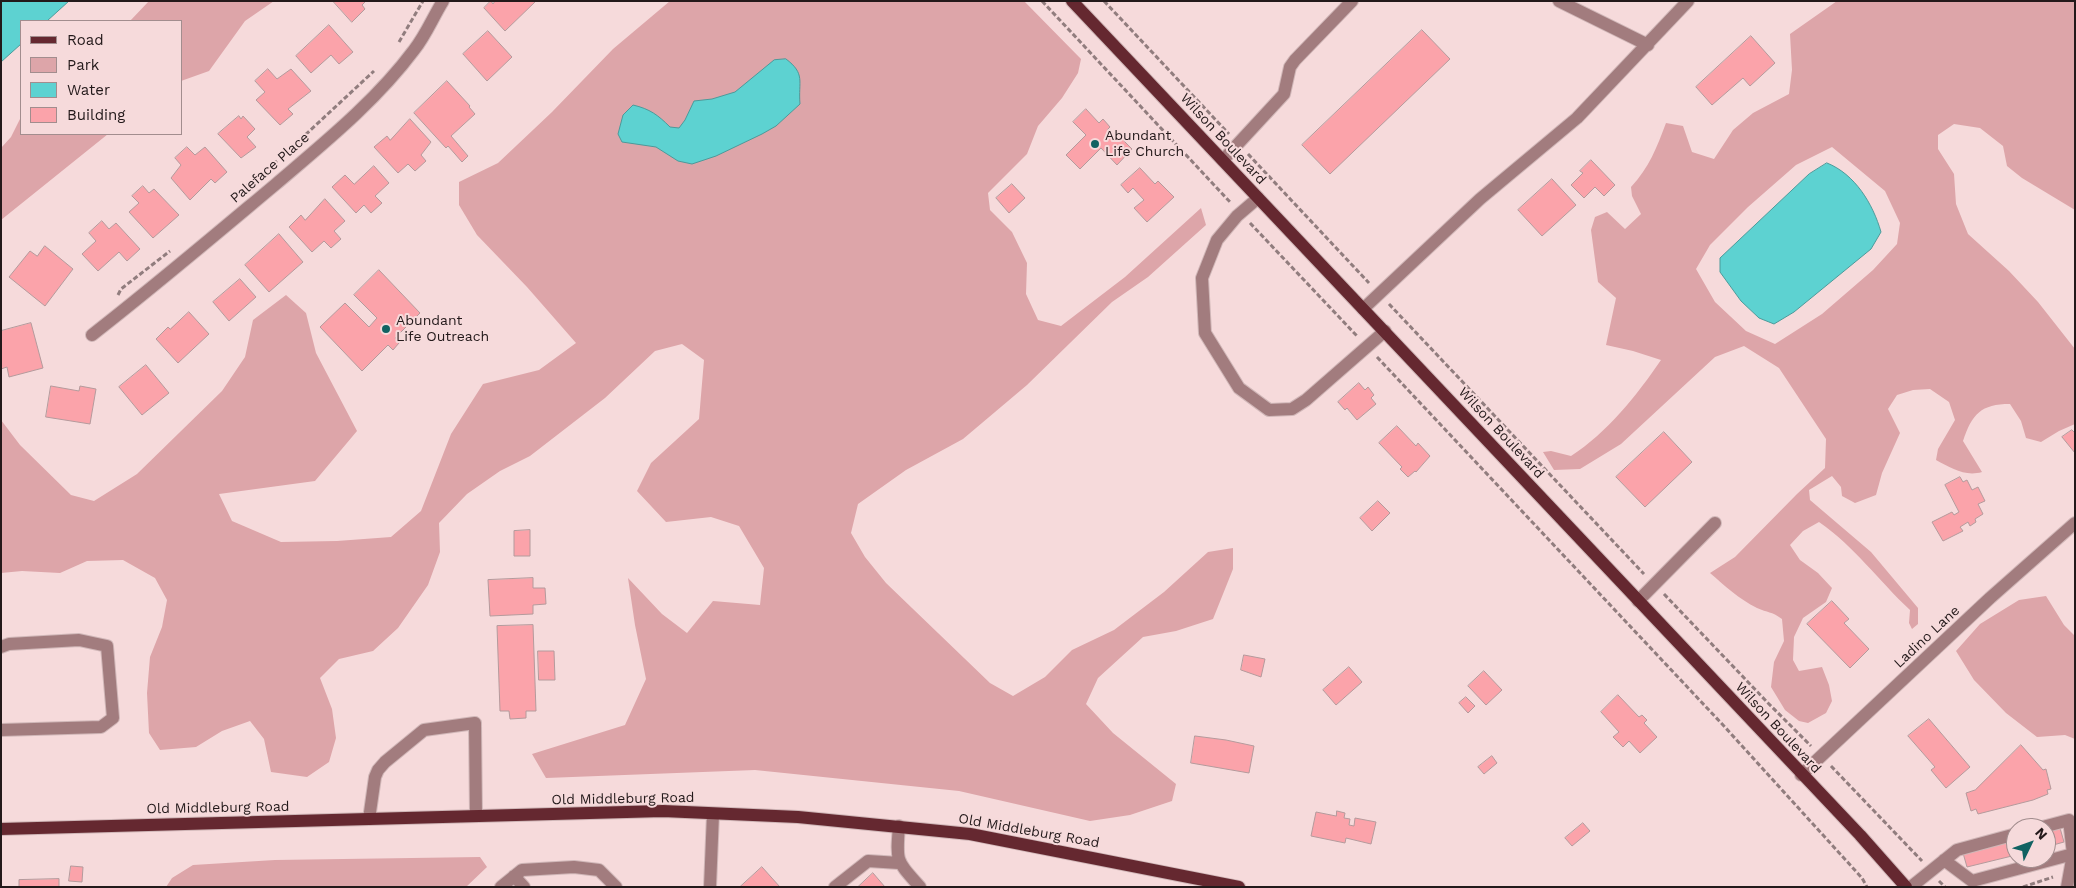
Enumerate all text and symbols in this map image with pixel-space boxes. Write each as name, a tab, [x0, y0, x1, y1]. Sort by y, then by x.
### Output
legend	[20, 20, 182, 135]
text: Road	[67, 31, 104, 49]
text: Park	[67, 56, 99, 74]
text: Water	[67, 81, 110, 99]
street label: Wilson Boulevard	[1177, 90, 1269, 188]
text: Building	[67, 106, 125, 124]
place label: Abundant Life Church	[1105, 128, 1184, 160]
street label: Paleface Place	[227, 129, 313, 207]
marker: Abundant Life Church	[1089, 138, 1101, 150]
place label: Abundant Life Outreach	[396, 313, 489, 346]
marker: Abundant Life Outreach	[380, 323, 392, 335]
street label: Wilson Boulevard	[1455, 384, 1547, 482]
street label: Ladino Lane	[1891, 602, 1963, 672]
street label: Wilson Boulevard	[1732, 679, 1824, 777]
street label: Old Middleburg Road	[551, 789, 695, 809]
street label: Old Middleburg Road	[146, 798, 290, 818]
street label: Old Middleburg Road	[957, 810, 1101, 852]
north arrow	[2006, 818, 2056, 868]
text: N	[2032, 824, 2051, 843]

